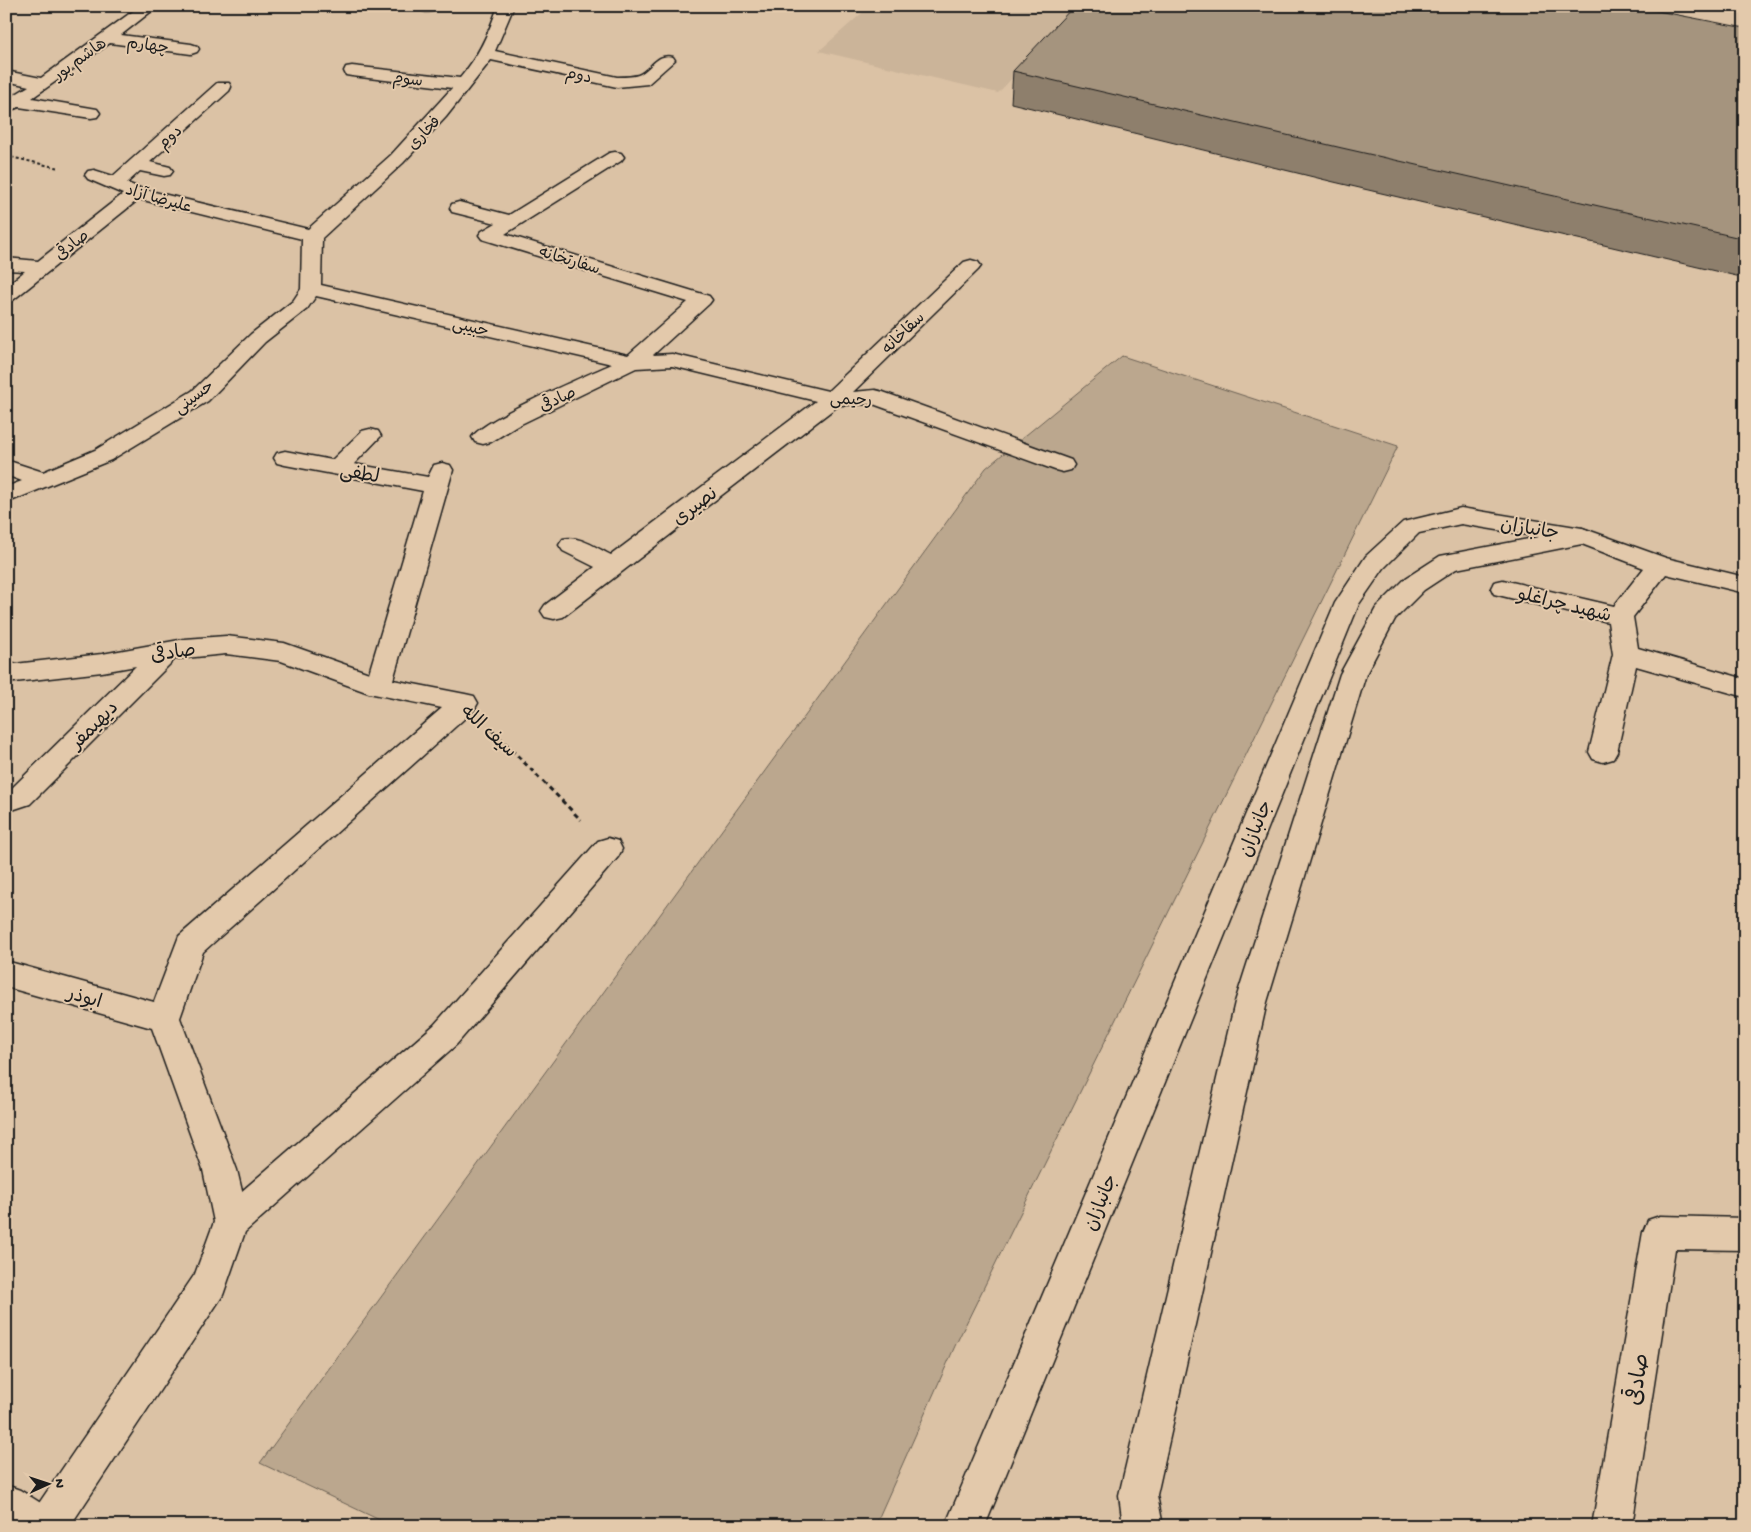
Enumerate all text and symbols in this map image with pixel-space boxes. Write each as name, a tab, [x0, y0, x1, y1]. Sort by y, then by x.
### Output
street label: هاشم پور	[49, 35, 111, 88]
street label: چهارم	[125, 35, 170, 60]
street label: دوم	[564, 65, 593, 89]
street label: سوم	[391, 70, 424, 93]
street label: فخاری	[405, 113, 446, 155]
street label: دوم	[155, 123, 187, 154]
street label: علیرضا آزاد	[123, 181, 194, 219]
street label: صادقی	[50, 224, 94, 266]
street label: سفارتخانه	[536, 244, 602, 281]
street label: سقاخانه	[879, 309, 930, 360]
street label: حبیبی	[450, 316, 490, 343]
street label: حسینی	[171, 378, 219, 420]
street label: صادقی	[535, 381, 580, 418]
street label: رحیمی	[830, 391, 872, 412]
street label: لطفی	[338, 461, 381, 490]
street label: نصیری	[669, 483, 723, 532]
street label: جانبازان	[1499, 514, 1560, 546]
street label: شهید چراغلو	[1514, 583, 1613, 629]
street label: صادقی	[149, 636, 198, 669]
street label: دیهیمفر	[65, 697, 124, 757]
street label: سیف الله	[455, 701, 521, 764]
street label: جانبازان	[1236, 798, 1279, 861]
street label: ابوذر	[62, 983, 104, 1015]
street label: جانبازان	[1081, 1172, 1124, 1235]
street label: صادقی	[1619, 1351, 1657, 1408]
north arrow	[22, 1460, 72, 1510]
text: N	[50, 1478, 67, 1488]

